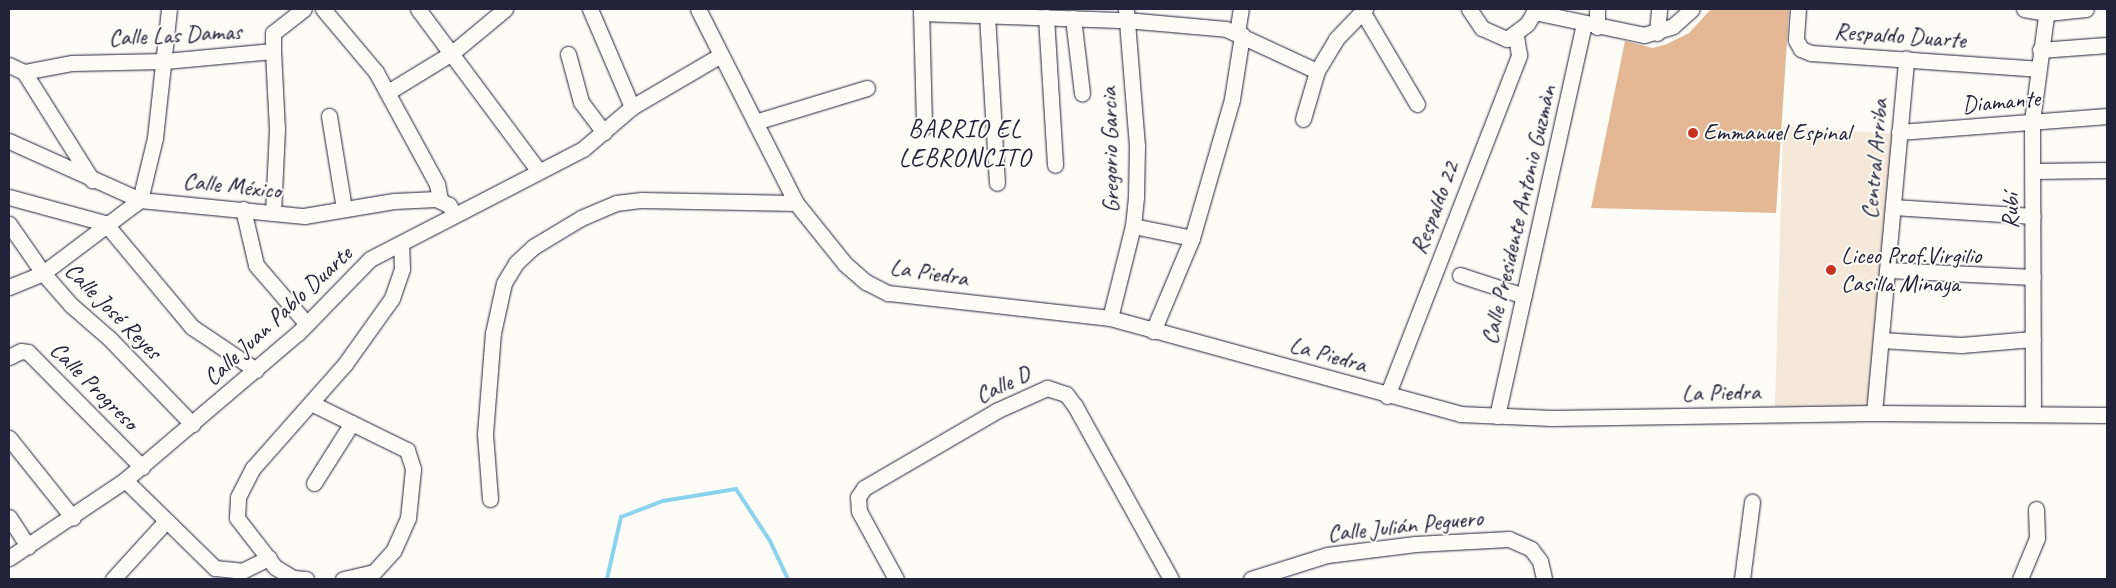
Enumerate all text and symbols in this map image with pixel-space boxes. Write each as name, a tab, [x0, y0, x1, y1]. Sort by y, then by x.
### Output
street label: Calle Las Damas	[107, 17, 243, 53]
street label: Respaldo Duarte	[1833, 17, 1967, 55]
street label: Calle Presidente Antonio Guzmàn	[1475, 82, 1563, 348]
street label: Diamante	[1961, 84, 2041, 120]
street label: Gregorio Garcia	[1095, 87, 1125, 213]
street label: Central Arriba	[1855, 98, 1895, 220]
district label: BARRIO EL LEBRONCITO	[898, 115, 1032, 174]
place label: Emmanuel Espinal	[1703, 119, 1851, 147]
marker: Emmanuel Espinal	[1687, 127, 1699, 139]
street label: Respaldo 22	[1404, 158, 1466, 258]
street label: Calle México	[182, 167, 282, 205]
street label: Rubí	[1997, 193, 2025, 229]
street label: Calle Juan Pablo Duarte	[198, 240, 358, 392]
place label: Liceo Prof.Virgilio Casilla Minaya	[1841, 242, 1981, 298]
street label: La Piedra	[888, 253, 970, 293]
street label: Calle José Reyes	[58, 256, 168, 366]
marker: Liceo Prof.Virgilio Casilla Minaya	[1825, 264, 1837, 276]
street label: La Piedra	[1286, 330, 1370, 380]
street label: Calle Progreso	[44, 336, 144, 436]
street label: Calle D	[971, 360, 1035, 410]
street label: La Piedra	[1682, 378, 1760, 408]
street label: Calle Julián Peguero	[1326, 504, 1484, 548]

